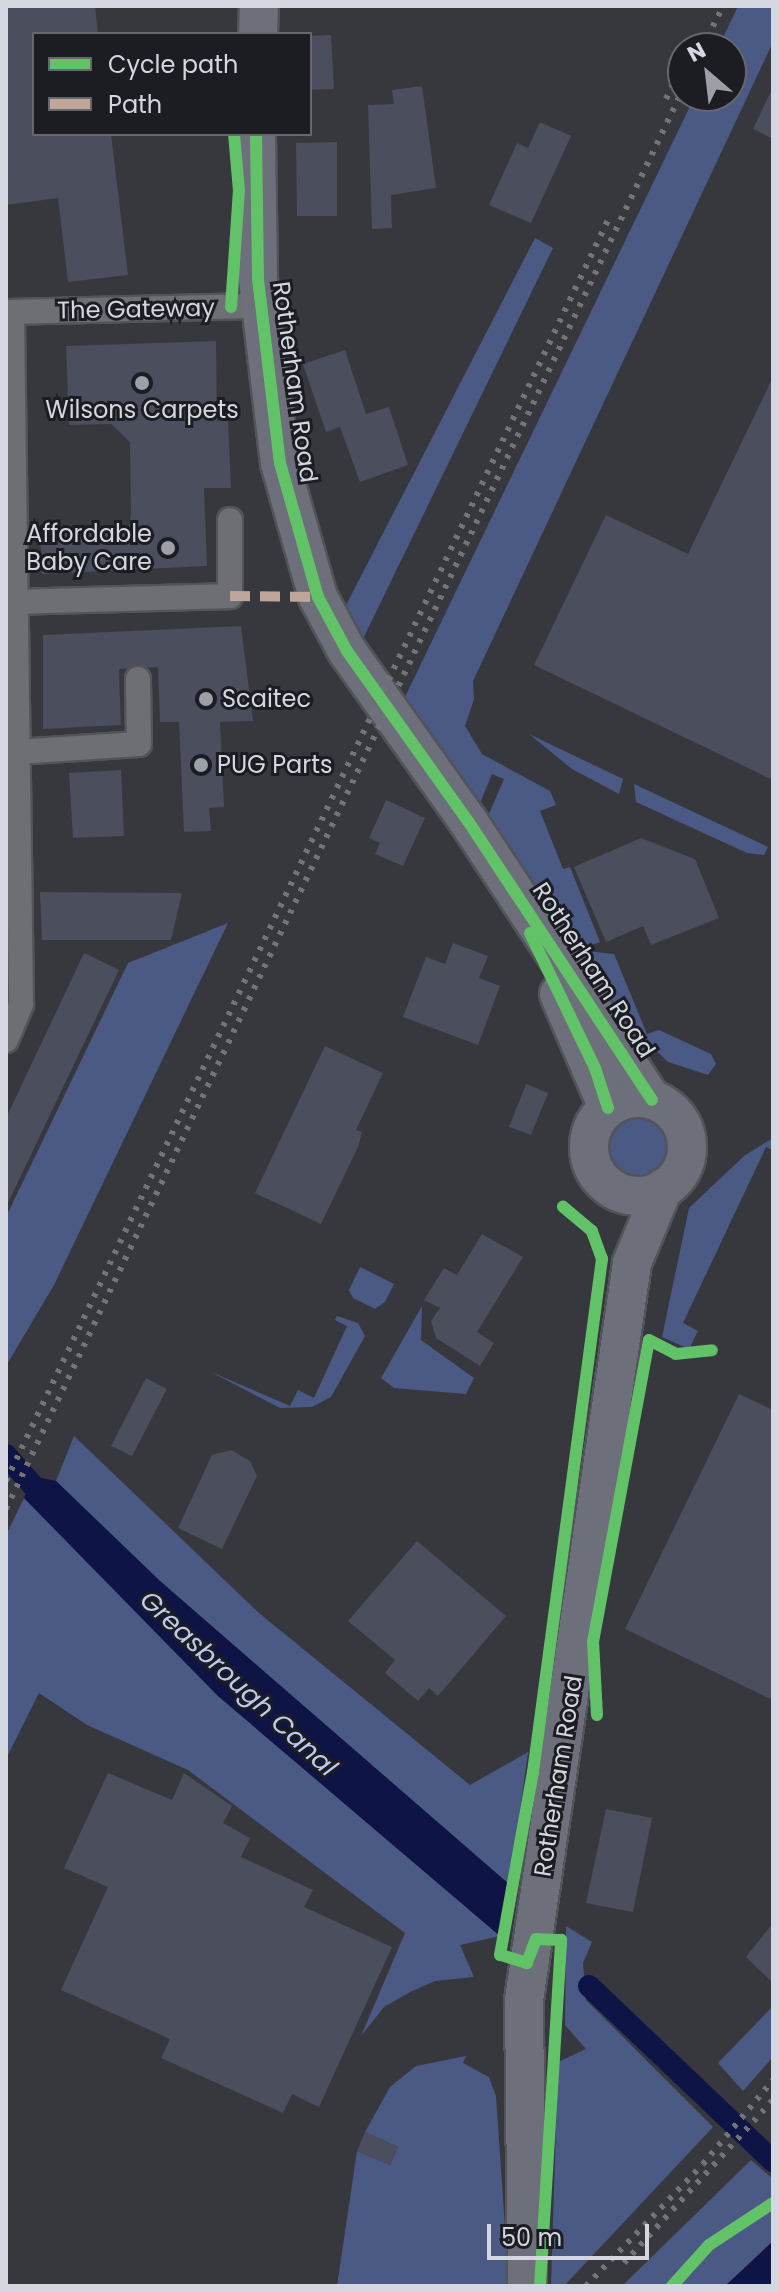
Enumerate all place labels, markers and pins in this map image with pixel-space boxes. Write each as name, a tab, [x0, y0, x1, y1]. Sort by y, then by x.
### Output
marker: Wilsons Carpets	[133, 374, 151, 392]
place label: Wilsons Carpets	[45, 396, 239, 424]
place label: Affordable Baby Care	[26, 520, 152, 576]
marker: Affordable Baby Care	[159, 539, 177, 557]
place label: Scaitec	[222, 685, 311, 713]
marker: Scaitec	[197, 690, 215, 708]
place label: PUG Parts	[217, 751, 333, 779]
marker: PUG Parts	[192, 756, 210, 774]

